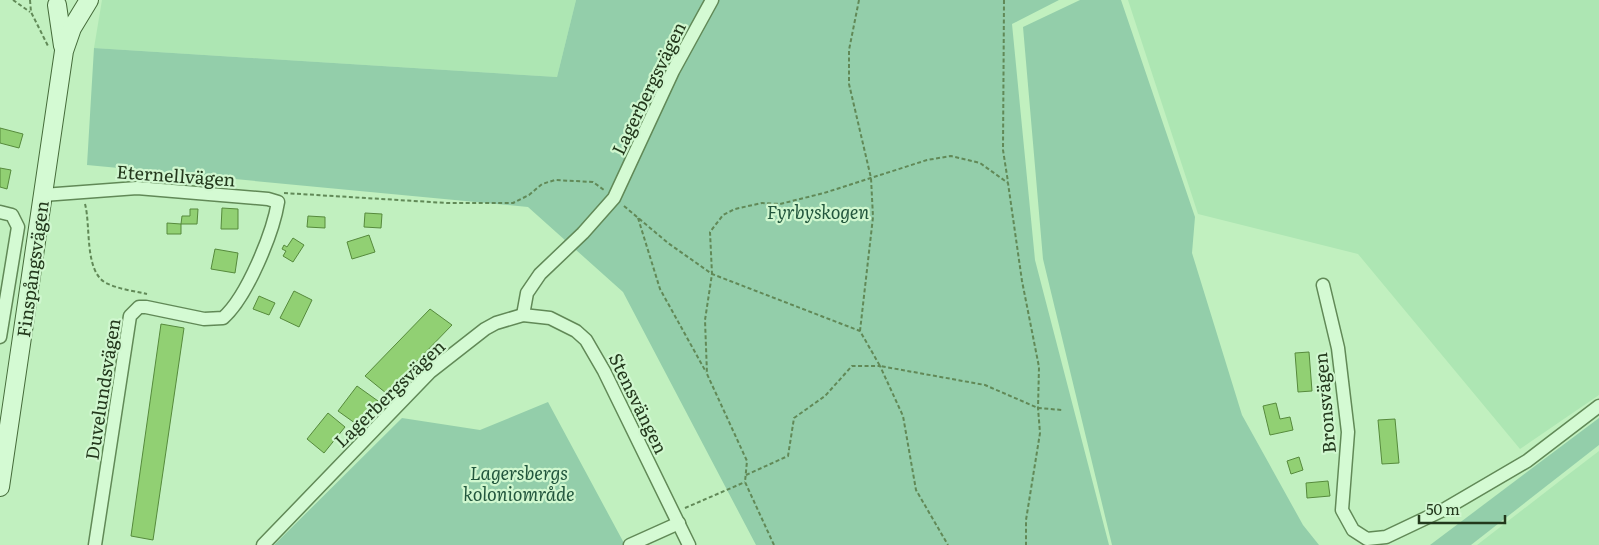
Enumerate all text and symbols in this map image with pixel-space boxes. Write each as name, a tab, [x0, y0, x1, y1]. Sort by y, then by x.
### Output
street label: Lagerbergsvägen	[604, 17, 692, 159]
street label: Eternellvägen	[116, 157, 237, 193]
park label: Fyrbyskogen	[767, 198, 869, 225]
street label: Finspångsvägen	[9, 199, 55, 339]
street label: Duvelundsvägen	[78, 316, 127, 462]
street label: Lagerbergsvägen	[327, 333, 451, 453]
street label: Stensvängen	[603, 348, 675, 458]
street label: Bronsvägen	[1306, 351, 1342, 455]
park label: Lagersbergs koloniområde	[463, 459, 575, 507]
scale bar	[1419, 492, 1505, 524]
text: 50 m	[1426, 497, 1460, 520]

